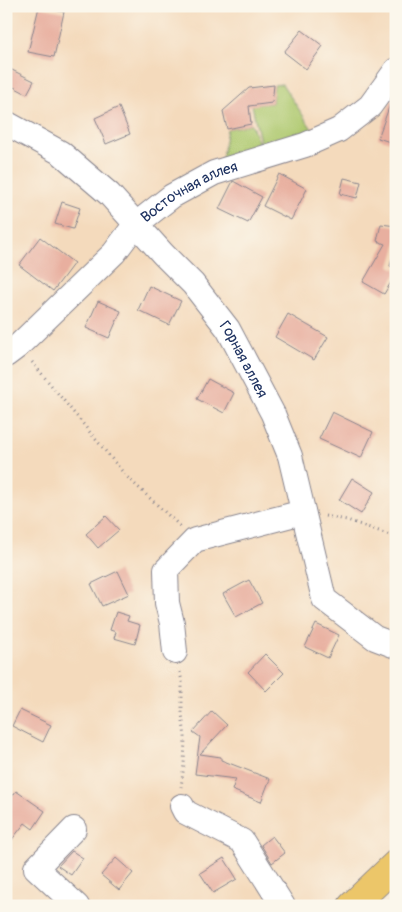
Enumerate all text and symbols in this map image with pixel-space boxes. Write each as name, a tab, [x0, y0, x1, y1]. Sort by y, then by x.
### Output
street label: Восточная аллея	[137, 157, 240, 226]
street label: Горная аллея	[216, 317, 272, 401]

